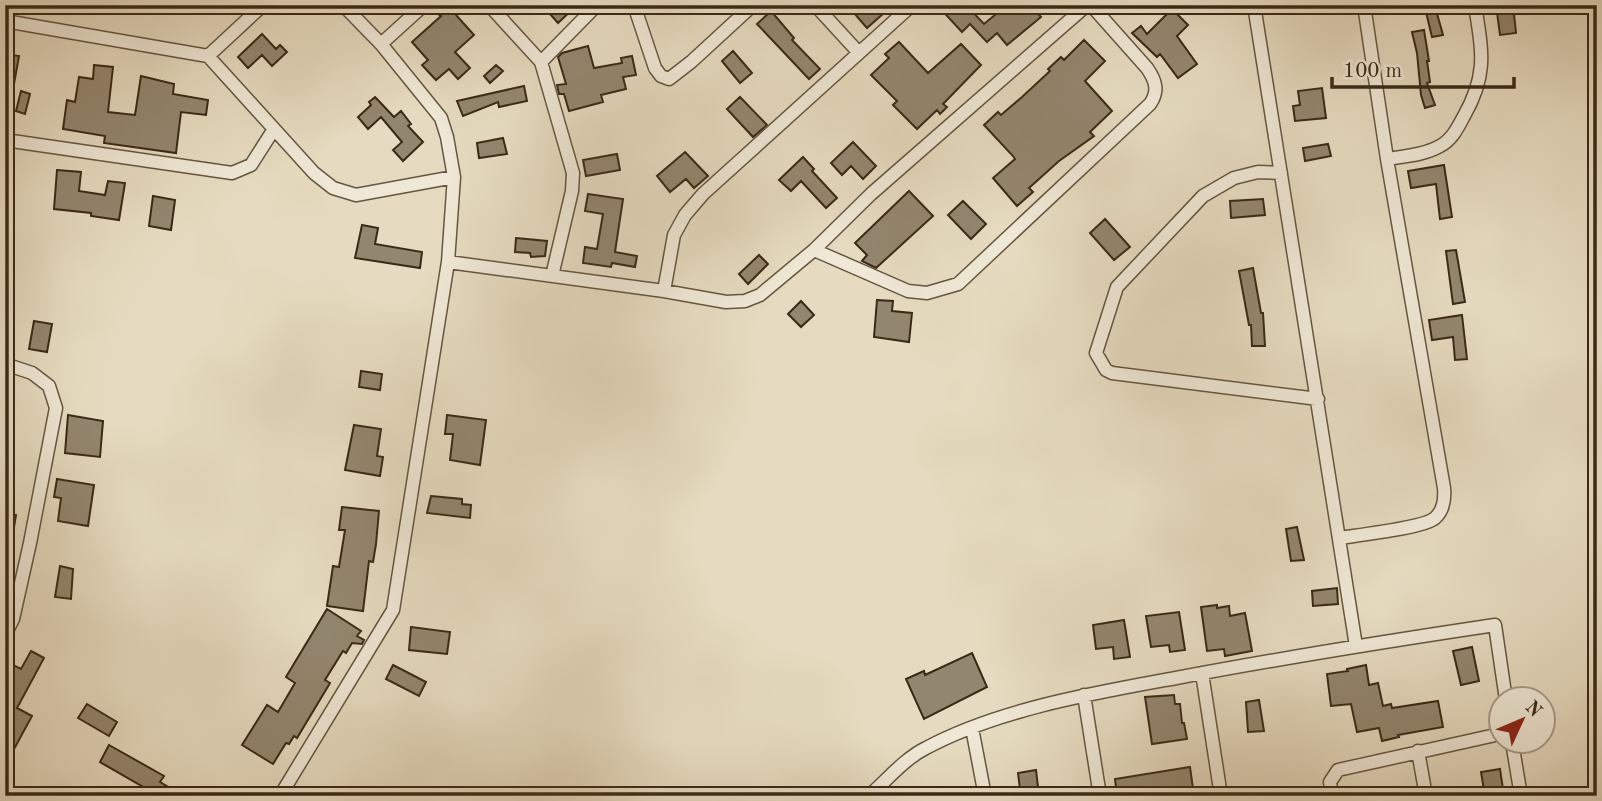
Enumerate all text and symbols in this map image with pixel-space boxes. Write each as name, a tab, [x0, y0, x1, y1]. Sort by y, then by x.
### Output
scale bar	[1332, 46, 1514, 90]
text: 100 m	[1343, 61, 1402, 82]
north arrow	[1486, 686, 1556, 756]
text: N	[1521, 698, 1545, 722]

